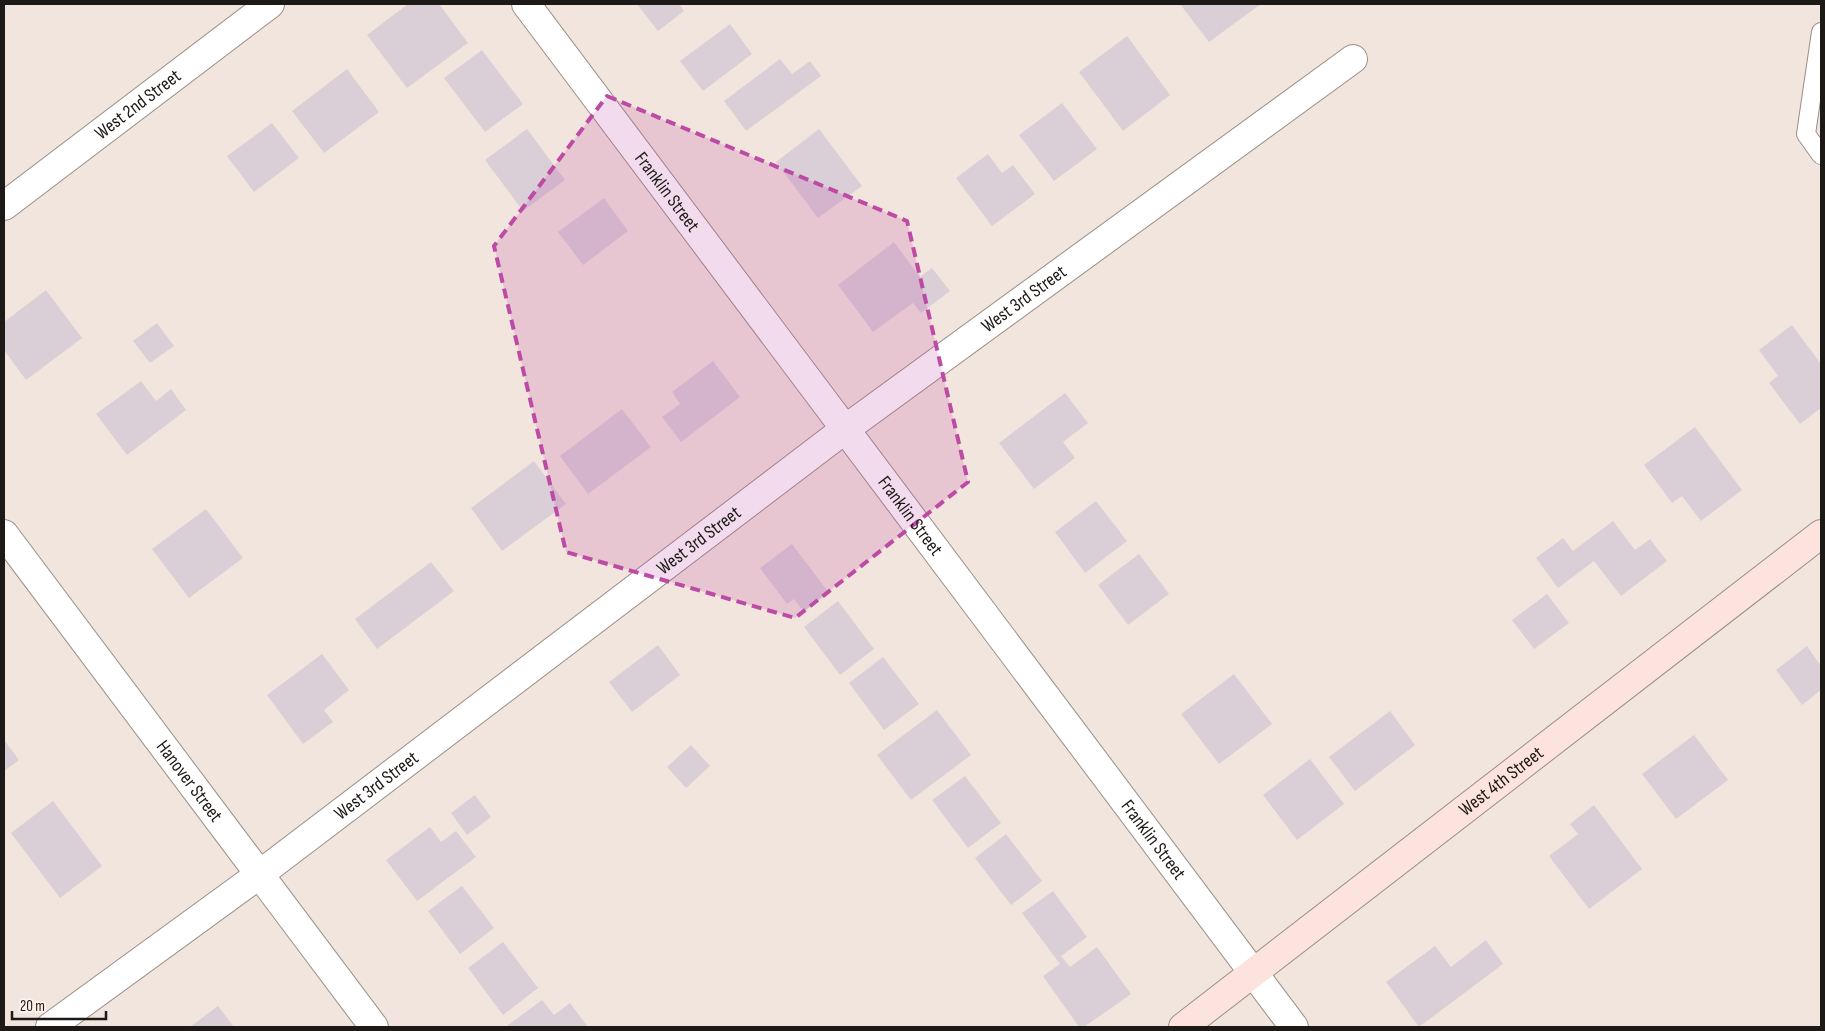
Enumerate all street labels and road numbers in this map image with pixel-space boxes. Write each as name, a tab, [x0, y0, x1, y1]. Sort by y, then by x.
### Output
street label: West 2nd Street	[90, 64, 186, 145]
street label: Franklin Street	[630, 147, 705, 237]
street label: West 3rd Street	[977, 260, 1071, 338]
street label: Franklin Street	[873, 471, 948, 560]
street label: West 3rd Street	[652, 501, 746, 580]
street label: Hanover Street	[151, 736, 228, 827]
street label: West 4th Street	[1454, 741, 1548, 821]
street label: West 3rd Street	[330, 746, 423, 825]
street label: Franklin Street	[1116, 795, 1191, 884]

